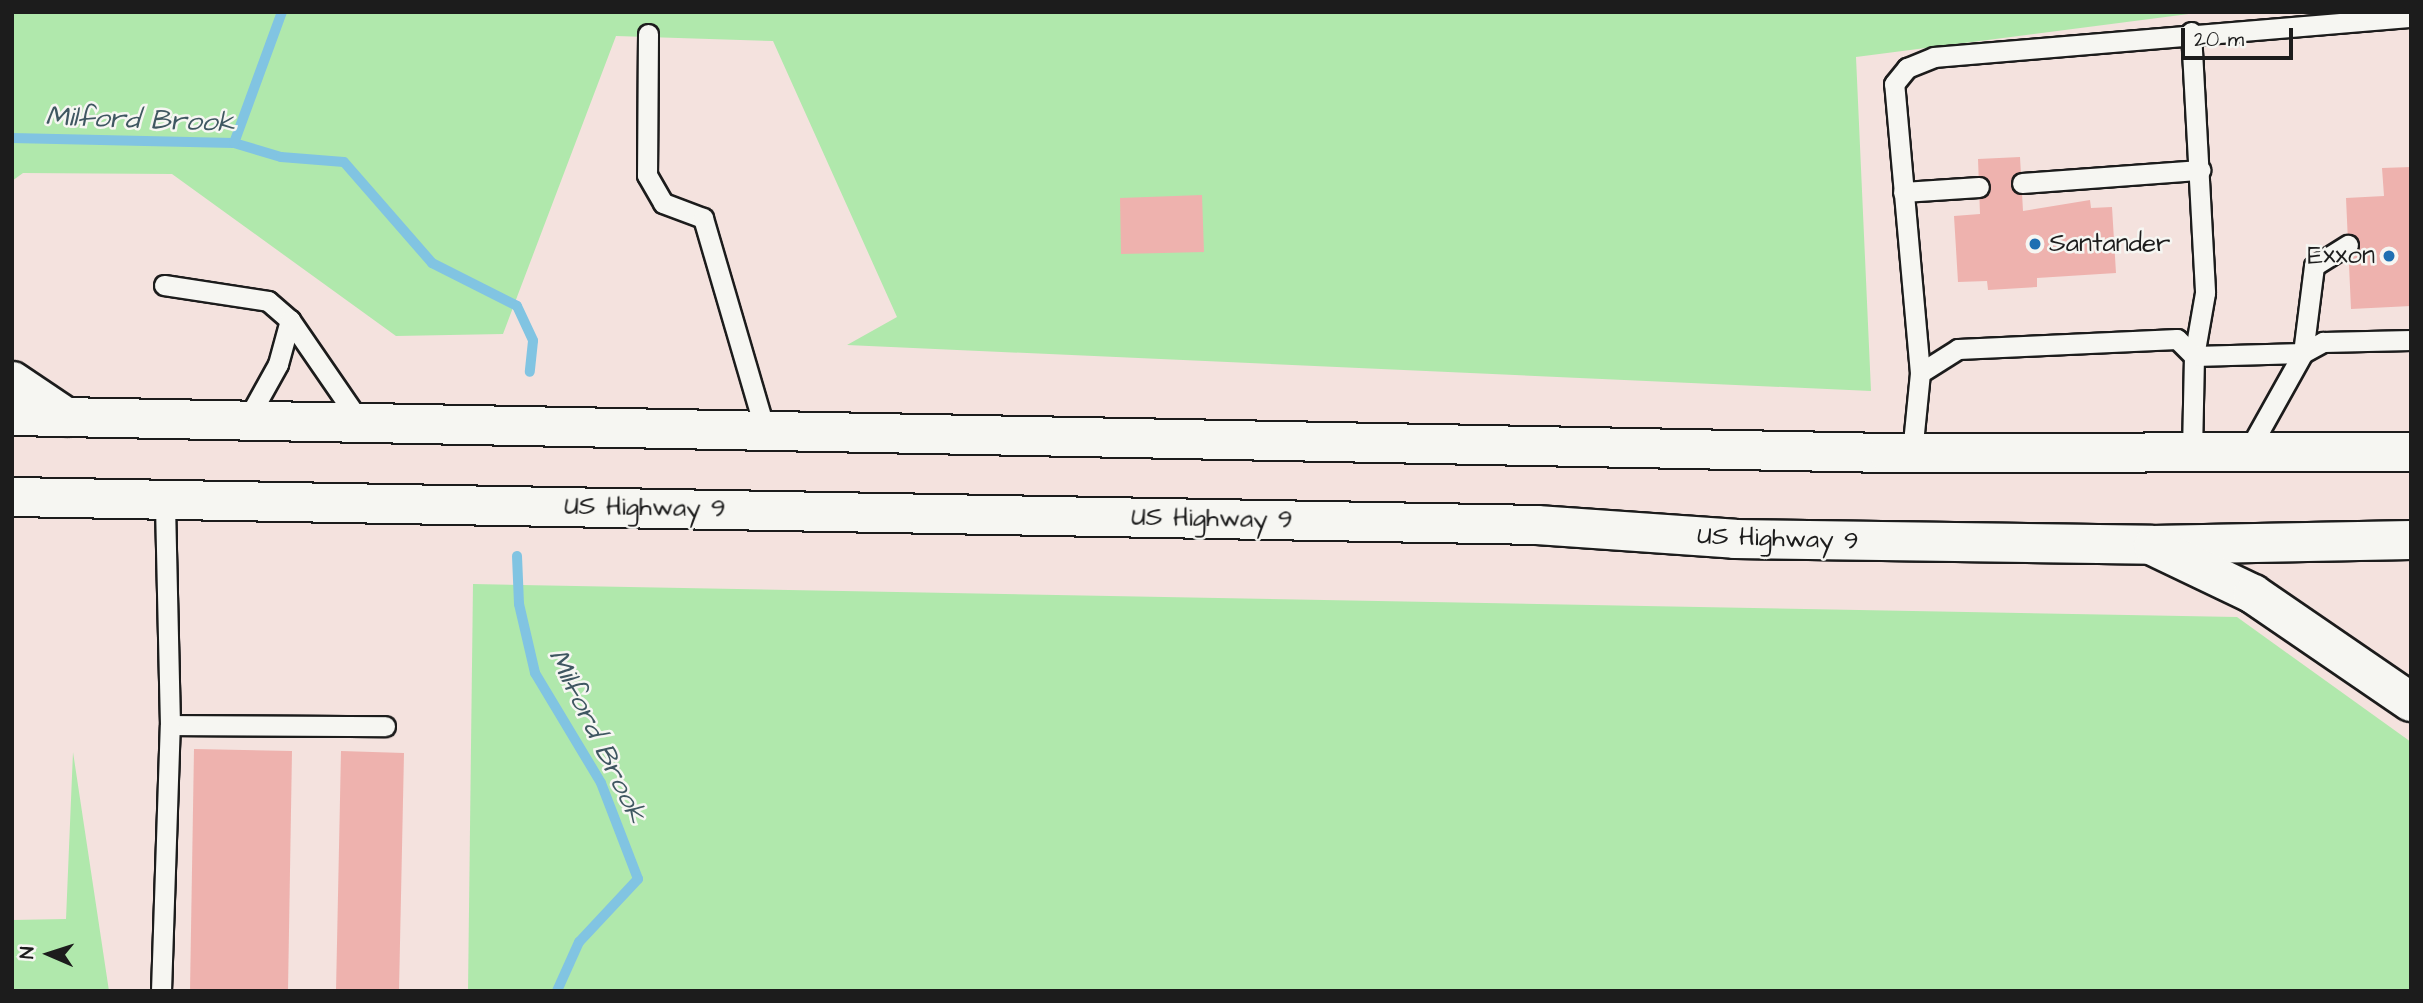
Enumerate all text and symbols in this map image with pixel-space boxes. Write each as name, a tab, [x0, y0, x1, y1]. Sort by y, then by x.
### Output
scale bar	[2185, 14, 2297, 58]
text: 20 m	[2194, 25, 2244, 54]
water label: Milford Brook	[45, 100, 235, 140]
place label: Santander	[2049, 228, 2170, 260]
marker: Santander	[2027, 236, 2043, 252]
place label: Exxon	[2308, 240, 2375, 272]
marker: Exxon	[2381, 248, 2397, 264]
street label: US Highway 9	[564, 491, 726, 525]
street label: US Highway 9	[1131, 502, 1293, 536]
street label: US Highway 9	[1697, 521, 1859, 557]
water label: Milford Brook	[540, 644, 654, 828]
north arrow	[14, 919, 84, 989]
text: N	[14, 946, 41, 960]

